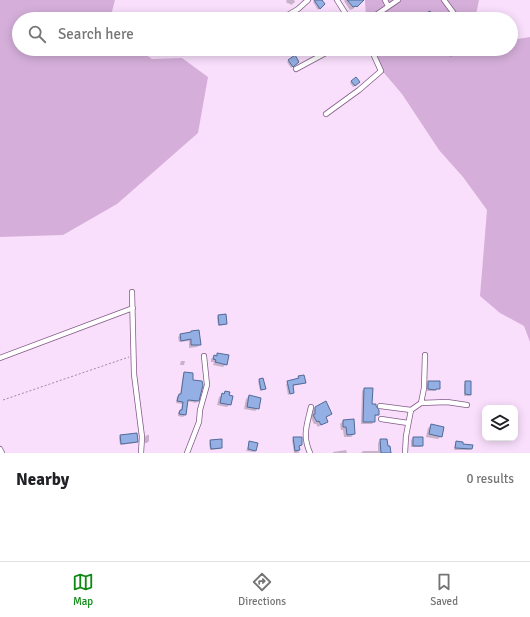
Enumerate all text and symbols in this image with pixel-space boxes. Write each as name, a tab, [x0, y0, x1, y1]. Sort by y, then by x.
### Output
search box	[12, 12, 518, 56]
icon: search	[26, 23, 48, 45]
text: Search here	[58, 25, 134, 43]
map controls	[482, 405, 518, 441]
button: layers	[482, 405, 518, 441]
text: Nearby	[16, 469, 69, 490]
text: 0 results	[466, 471, 514, 487]
tab: Map	[72, 571, 94, 608]
tab: Directions	[238, 571, 286, 608]
tab: Saved	[430, 571, 458, 608]

